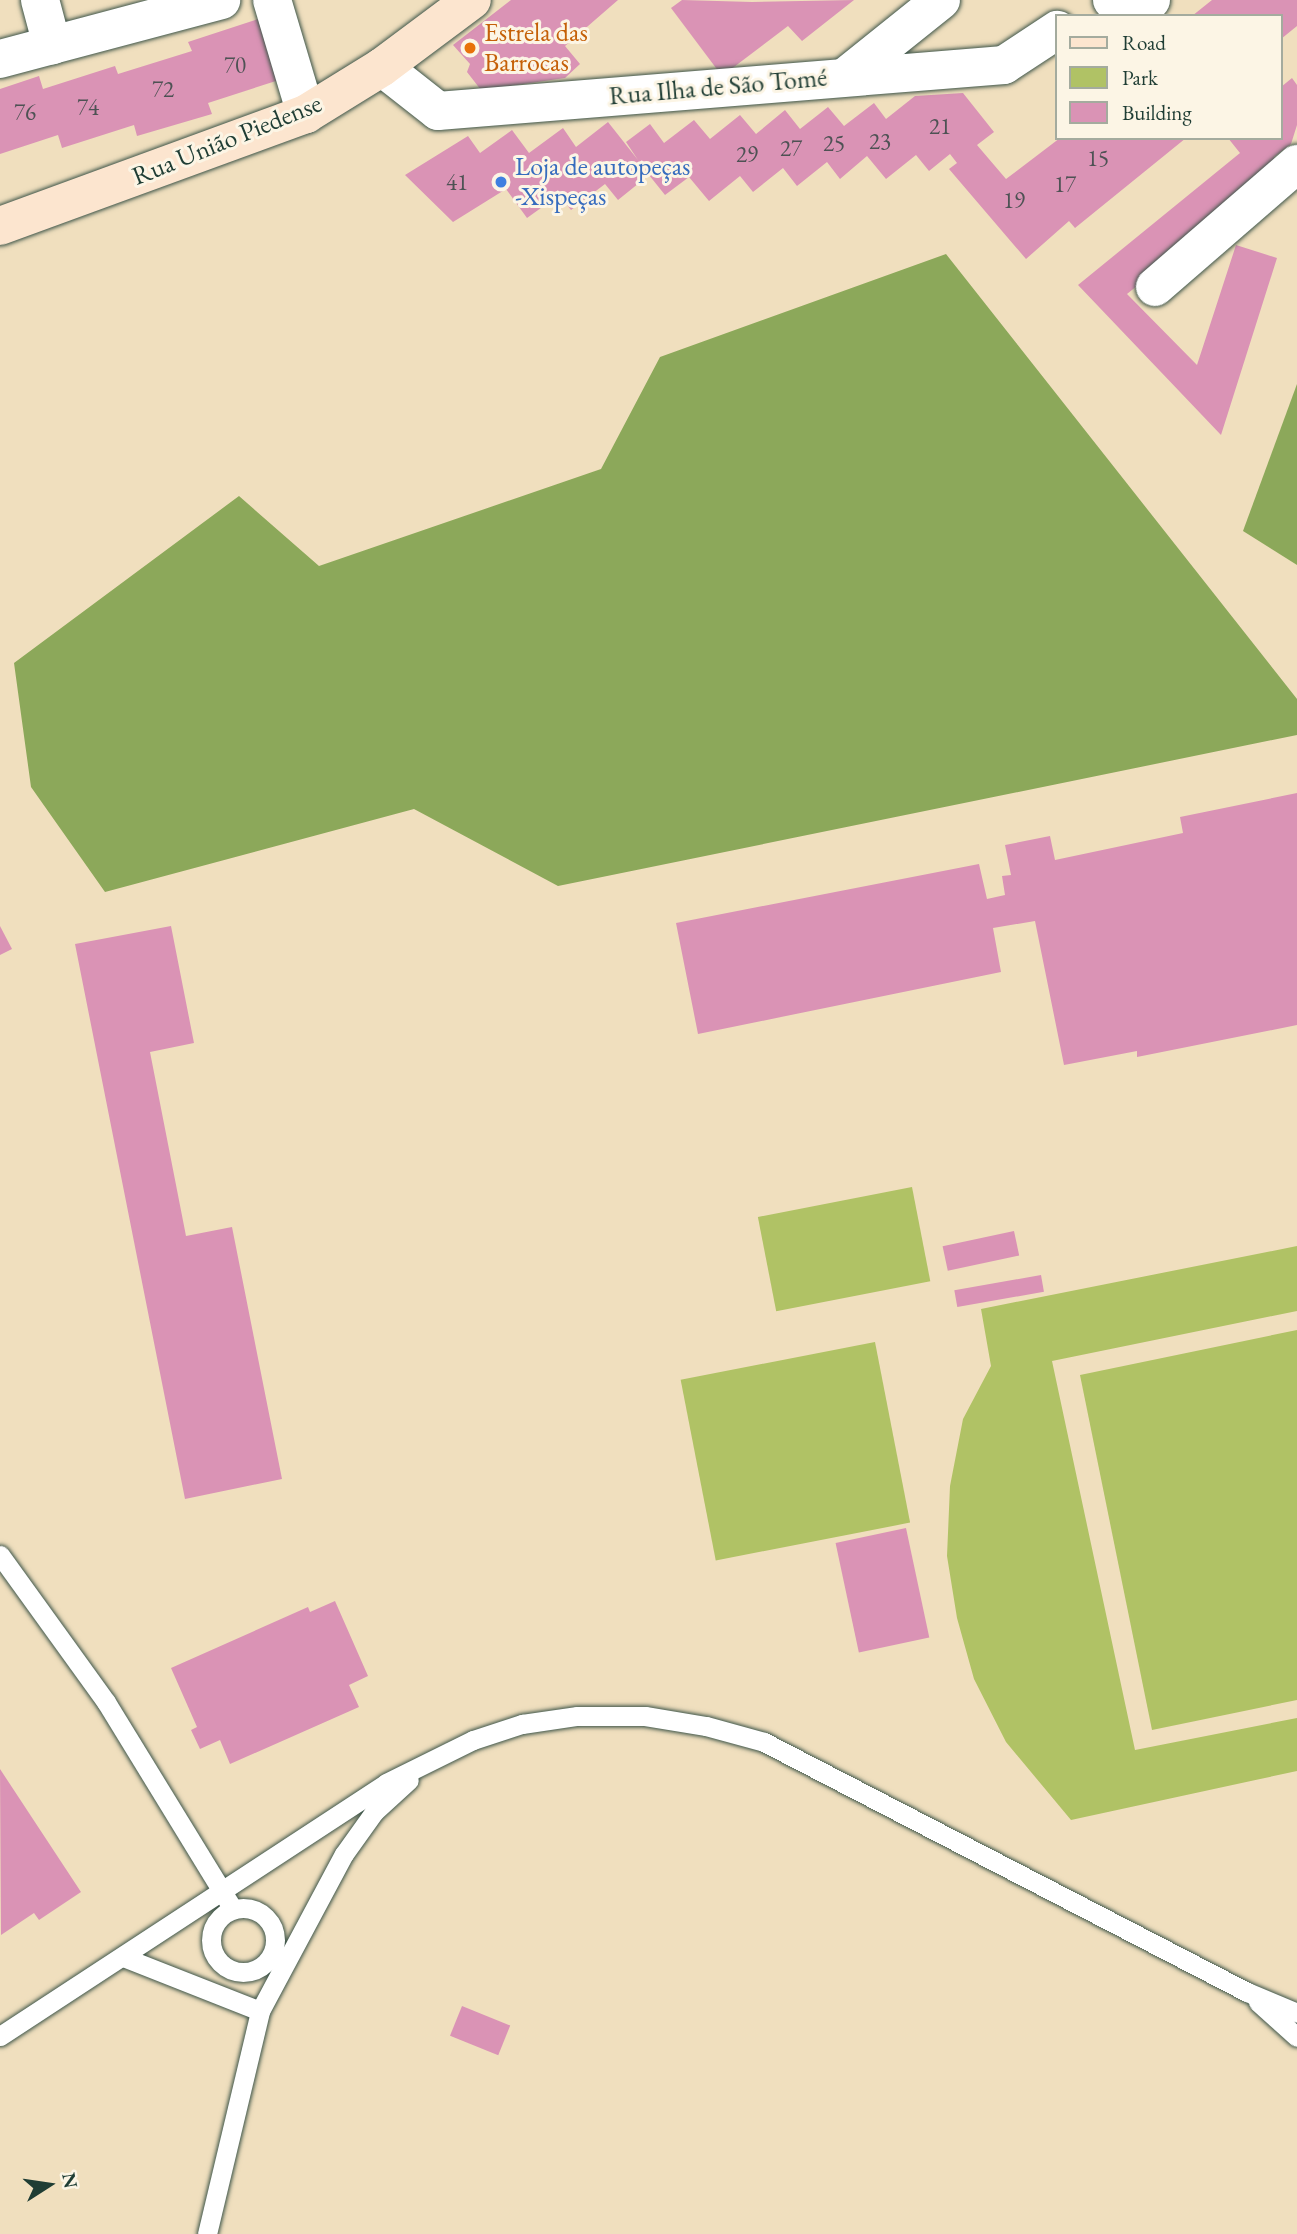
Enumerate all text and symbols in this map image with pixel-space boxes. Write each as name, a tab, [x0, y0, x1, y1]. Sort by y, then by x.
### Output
legend	[1056, 14, 1283, 140]
place label: Estrela das Barrocas	[484, 17, 588, 78]
text: Road	[1122, 29, 1166, 56]
marker: Estrela das Barrocas	[462, 40, 478, 56]
house number: 70	[224, 51, 246, 79]
street label: Rua Ilha de São Tomé	[608, 62, 828, 112]
text: Park	[1122, 64, 1158, 91]
house number: 72	[152, 75, 174, 103]
street label: Rua União Piedense	[128, 88, 326, 192]
house number: 74	[77, 93, 99, 121]
house number: 76	[14, 98, 36, 126]
text: Building	[1122, 99, 1192, 126]
house number: 21	[929, 112, 951, 140]
house number: 23	[869, 127, 891, 155]
house number: 25	[823, 129, 845, 157]
house number: 27	[780, 134, 802, 162]
house number: 29	[736, 140, 758, 168]
house number: 15	[1087, 144, 1109, 172]
place label: Loja de autopeças -Xispeças	[515, 151, 690, 212]
house number: 41	[446, 168, 468, 196]
house number: 17	[1054, 170, 1076, 198]
marker: Loja de autopeças -Xispeças	[493, 174, 509, 190]
house number: 19	[1003, 186, 1025, 214]
north arrow	[14, 2150, 84, 2220]
text: N	[56, 2170, 84, 2191]

